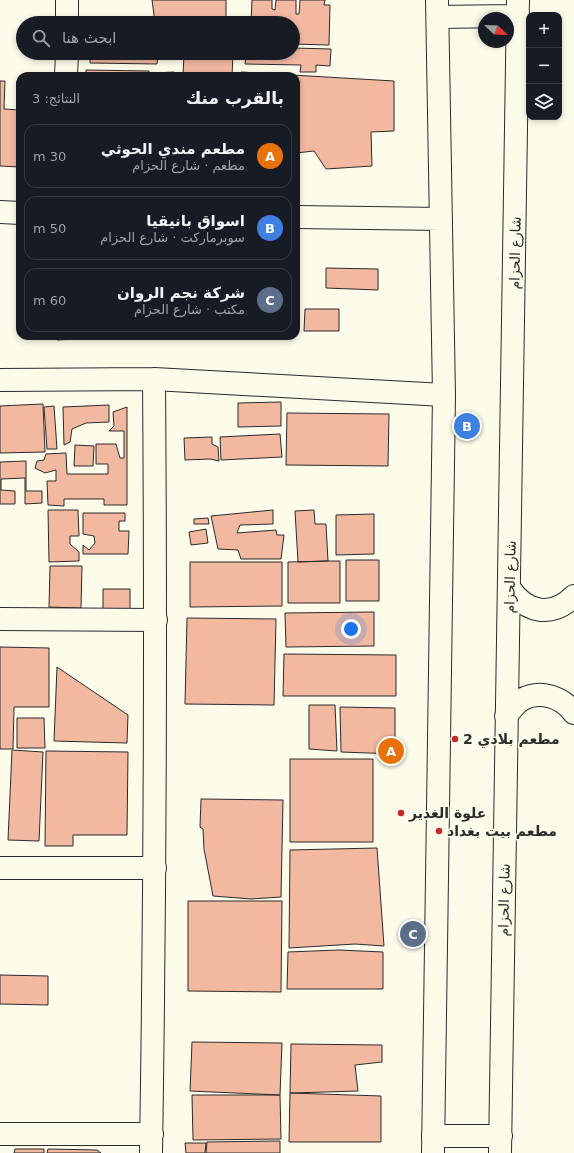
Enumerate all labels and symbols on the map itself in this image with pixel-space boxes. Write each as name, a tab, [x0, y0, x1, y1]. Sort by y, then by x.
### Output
north arrow	[478, 12, 514, 48]
street label: شارع الحزام	[506, 216, 525, 290]
pin: B	[454, 411, 480, 441]
street label: شارع الحزام	[501, 540, 520, 614]
your location	[341, 619, 361, 639]
place label: مطعم بلادي 2	[463, 731, 560, 749]
marker: مطعم بلادي 2	[450, 734, 460, 744]
pin: A	[378, 736, 404, 766]
place label: علوة الغدير	[408, 805, 486, 822]
marker: علوة الغدير	[396, 808, 406, 818]
place label: مطعم بيت بغداد	[447, 823, 557, 839]
marker: مطعم بيت بغداد	[434, 826, 444, 836]
street label: شارع الحزام	[495, 863, 514, 937]
pin: C	[400, 919, 426, 949]

